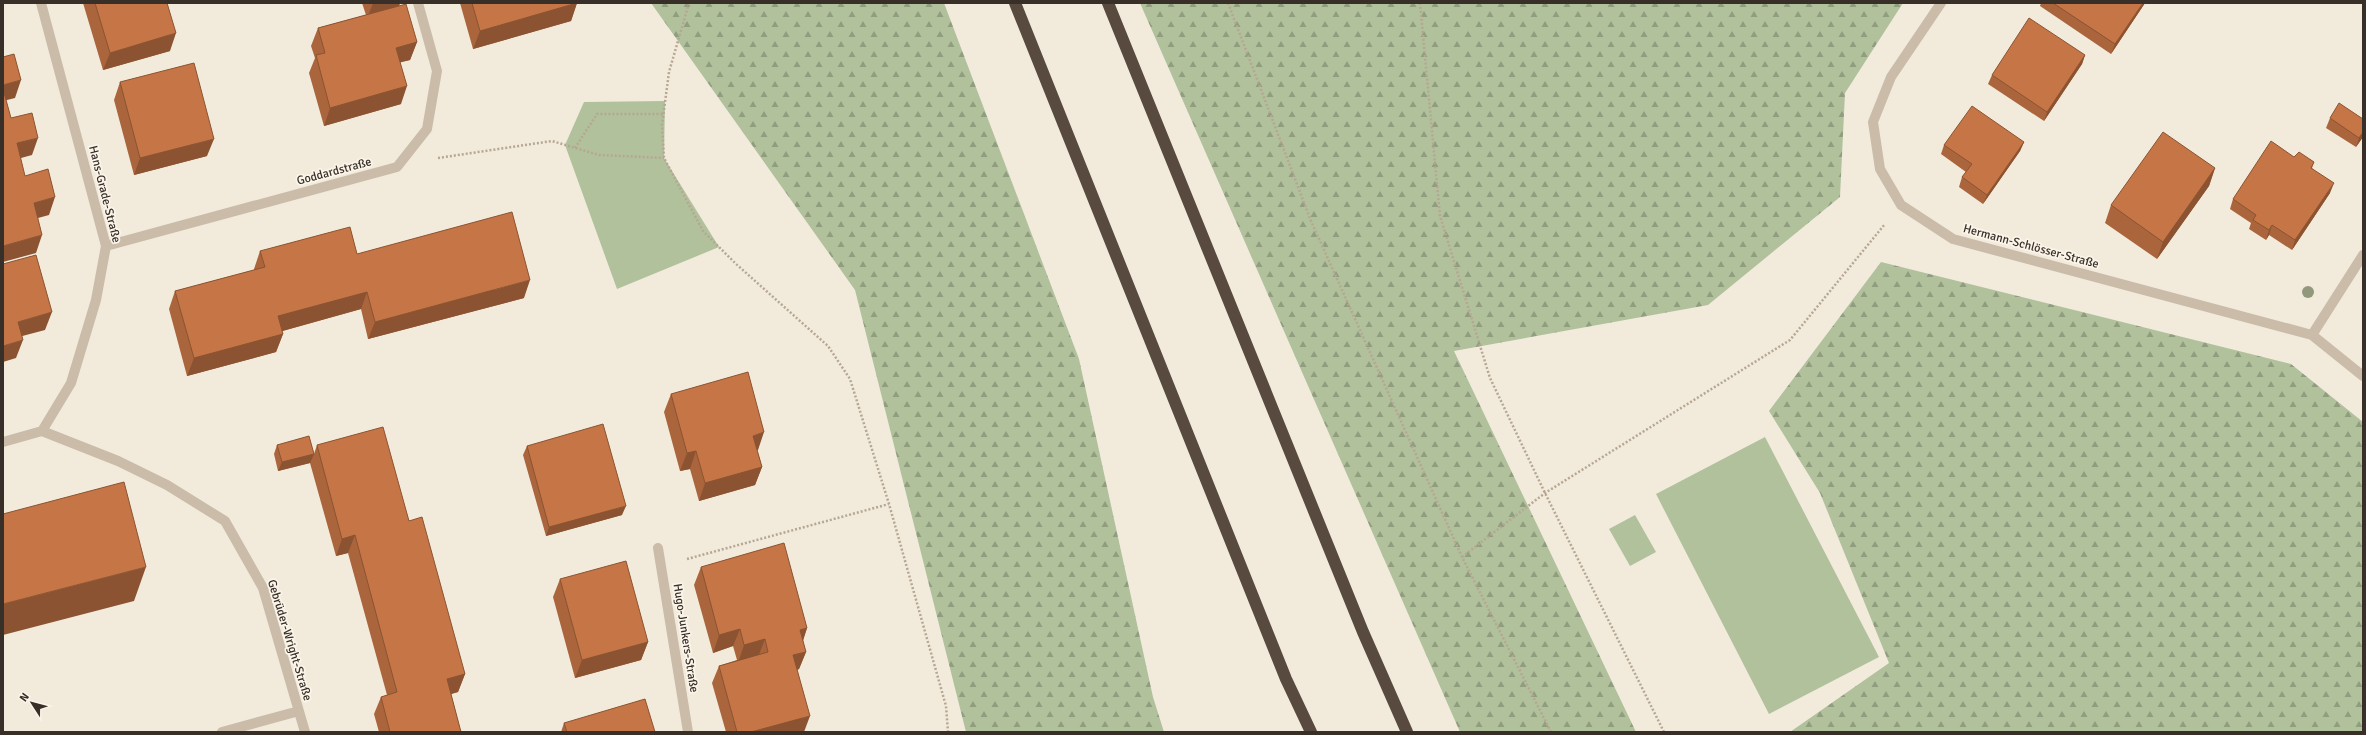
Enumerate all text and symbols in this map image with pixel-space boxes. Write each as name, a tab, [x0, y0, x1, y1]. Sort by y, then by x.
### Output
street label: Hans-Grade-Straße	[85, 144, 124, 244]
street label: Goddardstraße	[295, 154, 373, 189]
street label: Hermann-Schlösser-Straße	[1961, 221, 2100, 272]
street label: Gebrüder-Wright-Straße	[264, 578, 315, 703]
street label: Hugo-Junkers-Straße	[669, 583, 702, 694]
north arrow	[12, 683, 52, 723]
text: N	[17, 690, 32, 704]

